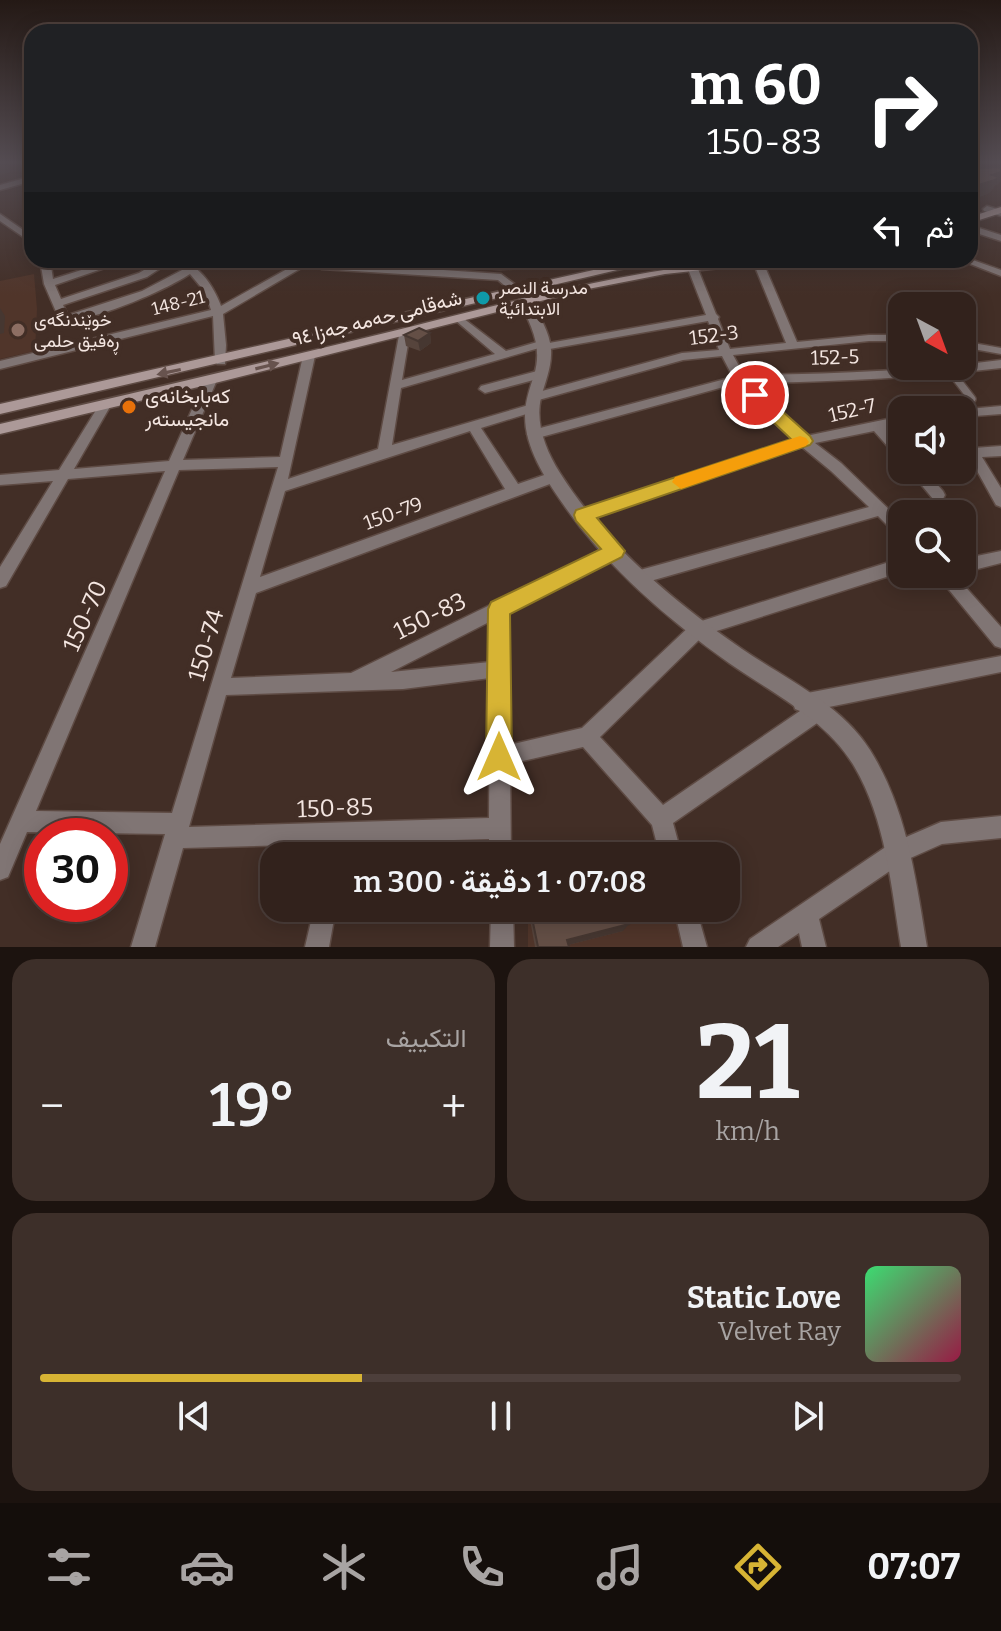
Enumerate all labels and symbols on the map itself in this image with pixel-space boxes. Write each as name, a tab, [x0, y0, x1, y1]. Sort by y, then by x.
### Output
place label: مدرسة النصر الابتدائية	[498, 277, 588, 320]
street label: شەقامی حەمە جەزا ٩٤	[290, 285, 465, 352]
street label: 148-21	[149, 286, 207, 320]
marker: مدرسة النصر الابتدائية	[474, 289, 492, 307]
north arrow	[888, 292, 976, 380]
place label: خوێندنگەی ڕەفیق حلمی	[34, 309, 119, 355]
street label: 152-3	[688, 320, 740, 350]
marker: خوێندنگەی ڕەفیق حلمی	[9, 321, 27, 339]
street label: 152-5	[810, 344, 860, 370]
one-way arrow	[254, 360, 279, 372]
pin	[721, 361, 789, 429]
one-way arrow	[156, 366, 181, 379]
place label: كەبابخانەی مانجیستەر	[144, 384, 230, 432]
street label: 152-7	[826, 393, 878, 427]
marker: كەبابخانەی مانجیستەر	[120, 398, 138, 416]
street label: 150-79	[360, 491, 426, 535]
street label: 150-70	[57, 576, 113, 656]
street label: 150-83	[389, 587, 471, 645]
street label: 150-74	[182, 606, 230, 684]
position arrow	[457, 715, 541, 799]
street label: 150-85	[296, 793, 374, 823]
speed limit sign: 30	[24, 818, 128, 922]

